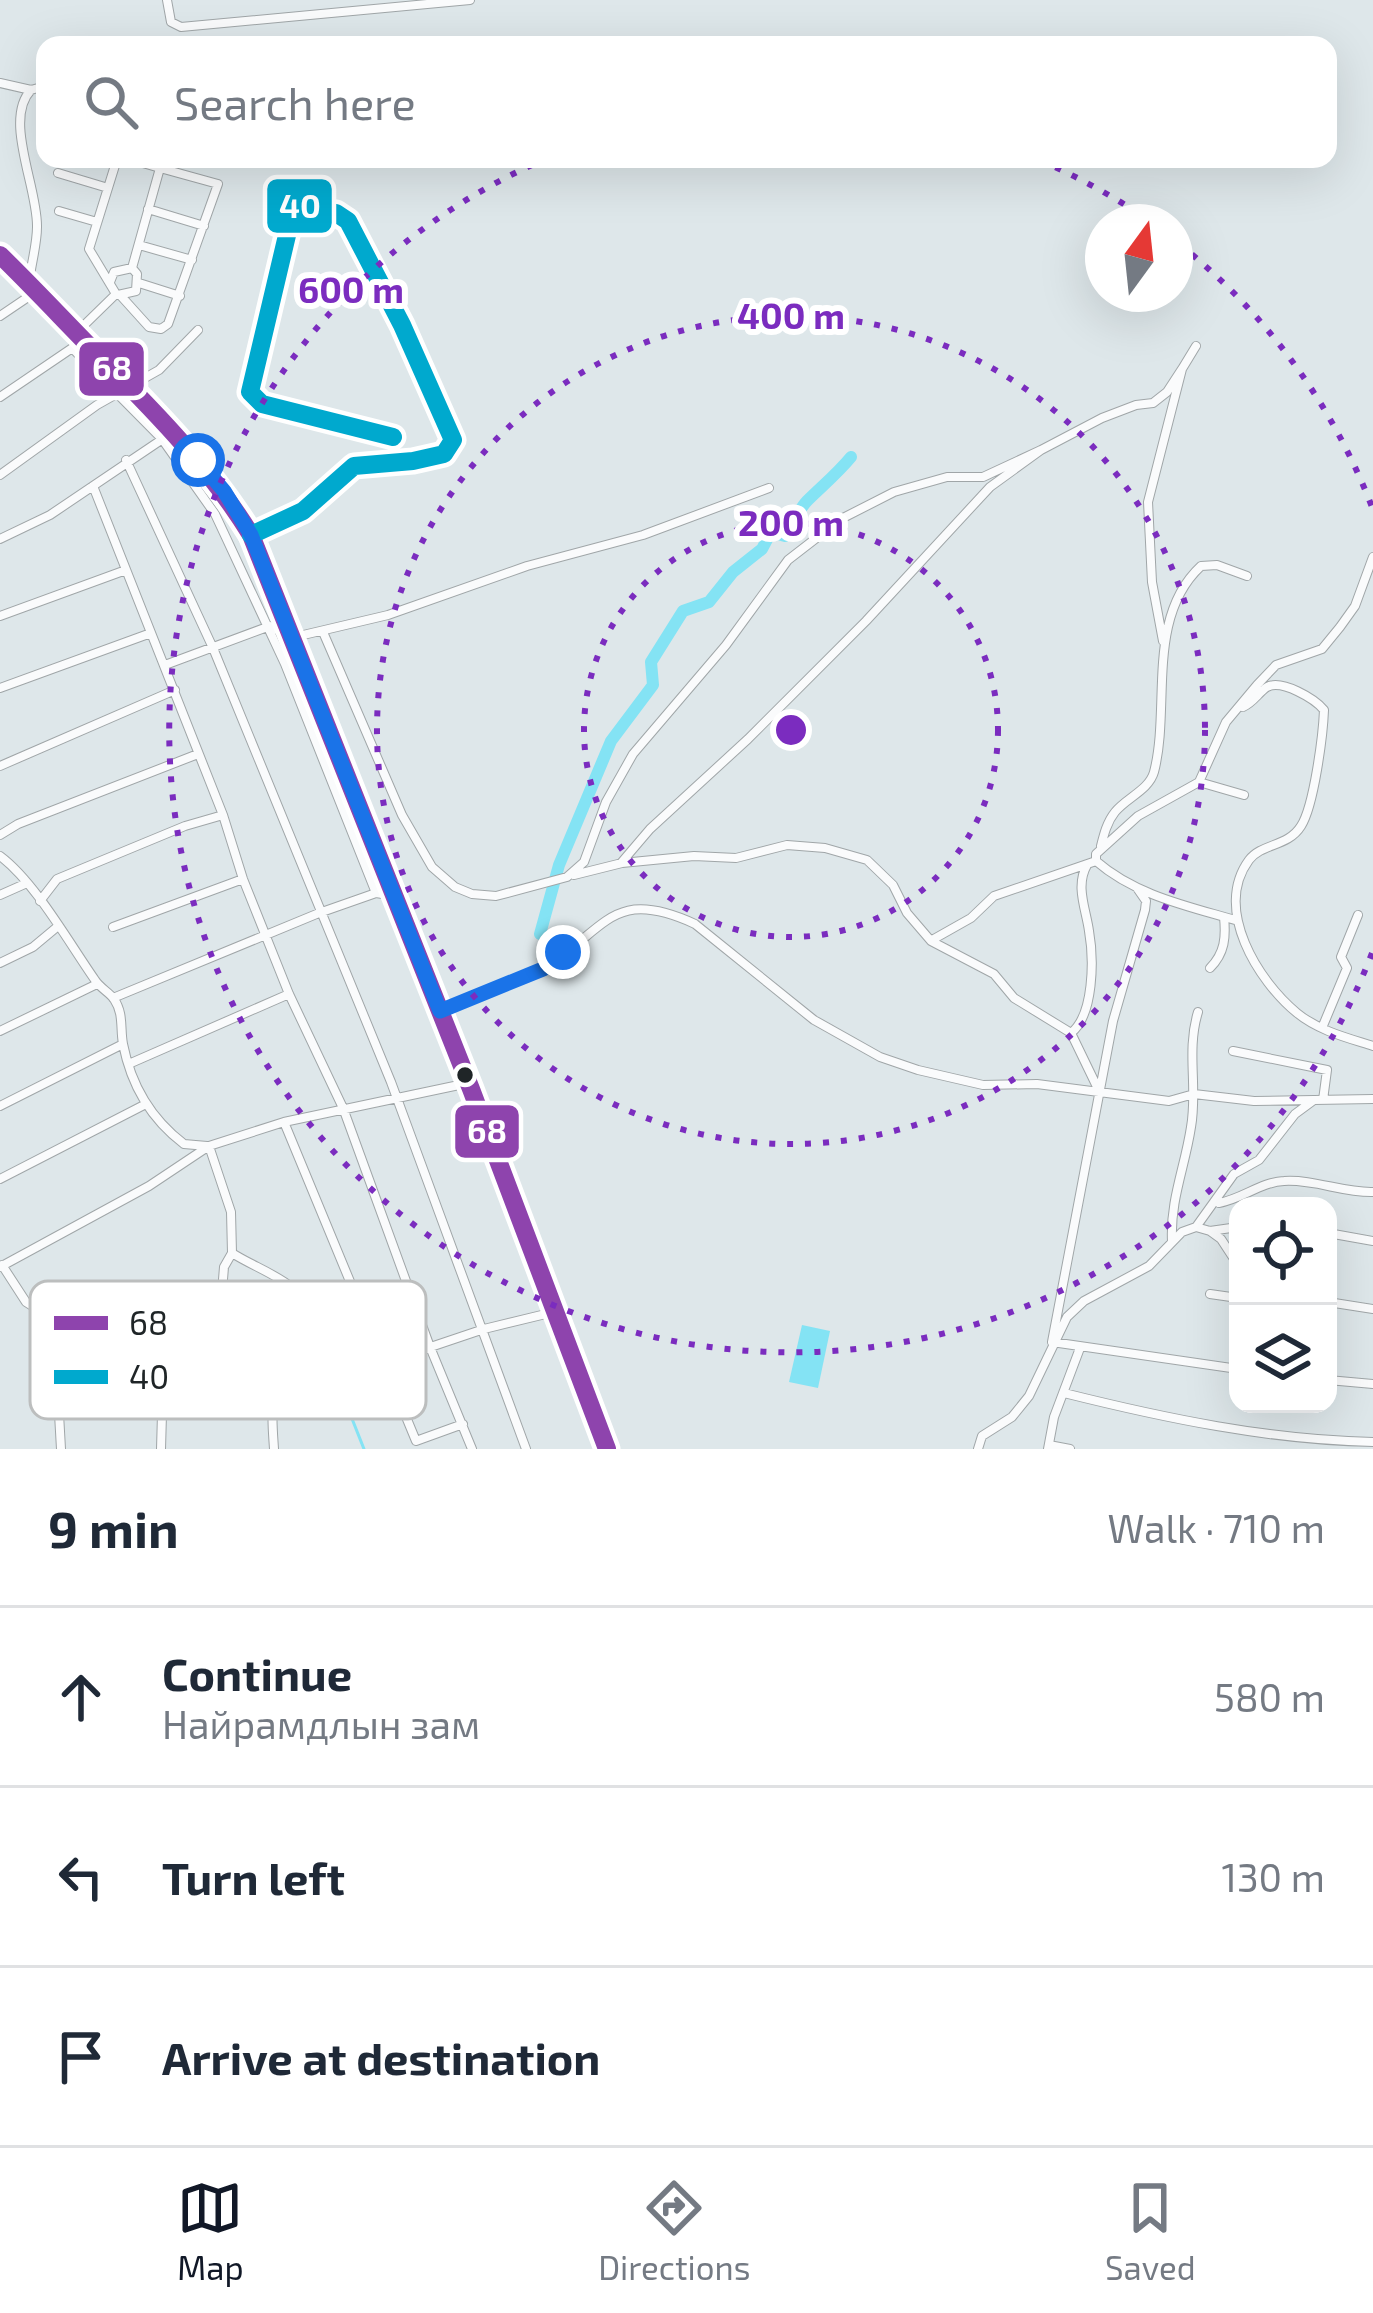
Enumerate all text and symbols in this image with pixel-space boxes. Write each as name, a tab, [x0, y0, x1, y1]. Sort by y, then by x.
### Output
search box	[36, 36, 1337, 168]
icon: search	[78, 69, 144, 135]
text: Search here	[174, 75, 416, 129]
line badge: 40	[265, 177, 334, 235]
text: 40	[279, 185, 321, 225]
north arrow	[1085, 204, 1193, 312]
text: 600 m	[298, 267, 404, 310]
text: 400 m	[737, 293, 845, 336]
line badge: 68	[77, 340, 146, 398]
text: 68	[92, 347, 132, 387]
route start	[171, 433, 225, 487]
text: 200 m	[738, 500, 844, 543]
centre of rings	[770, 709, 812, 751]
route end	[536, 925, 590, 979]
unlabelled marker	[454, 1064, 476, 1086]
line badge: 68	[453, 1103, 521, 1160]
text: 68	[467, 1110, 507, 1150]
map controls	[1229, 1197, 1337, 1413]
button: locate	[1229, 1197, 1337, 1305]
legend	[30, 1281, 426, 1419]
text: 68	[129, 1302, 168, 1342]
button: layers	[1229, 1305, 1337, 1413]
text: 40	[129, 1356, 169, 1396]
text: 9 min	[48, 1497, 179, 1558]
text: Walk · 710 m	[1108, 1504, 1325, 1551]
text: Continue	[162, 1646, 352, 1700]
icon: ahead	[48, 1664, 114, 1730]
text: 580 m	[1214, 1673, 1325, 1720]
text: Найрамдлын зам	[162, 1700, 480, 1747]
icon: left	[48, 1844, 114, 1910]
text: Turn left	[162, 1850, 345, 1904]
text: 130 m	[1221, 1853, 1325, 1900]
icon: arrive	[48, 2024, 114, 2090]
text: Arrive at destination	[162, 2030, 600, 2084]
tab: Map	[177, 2175, 244, 2287]
tab: Directions	[598, 2175, 750, 2287]
tab: Saved	[1105, 2175, 1196, 2287]

